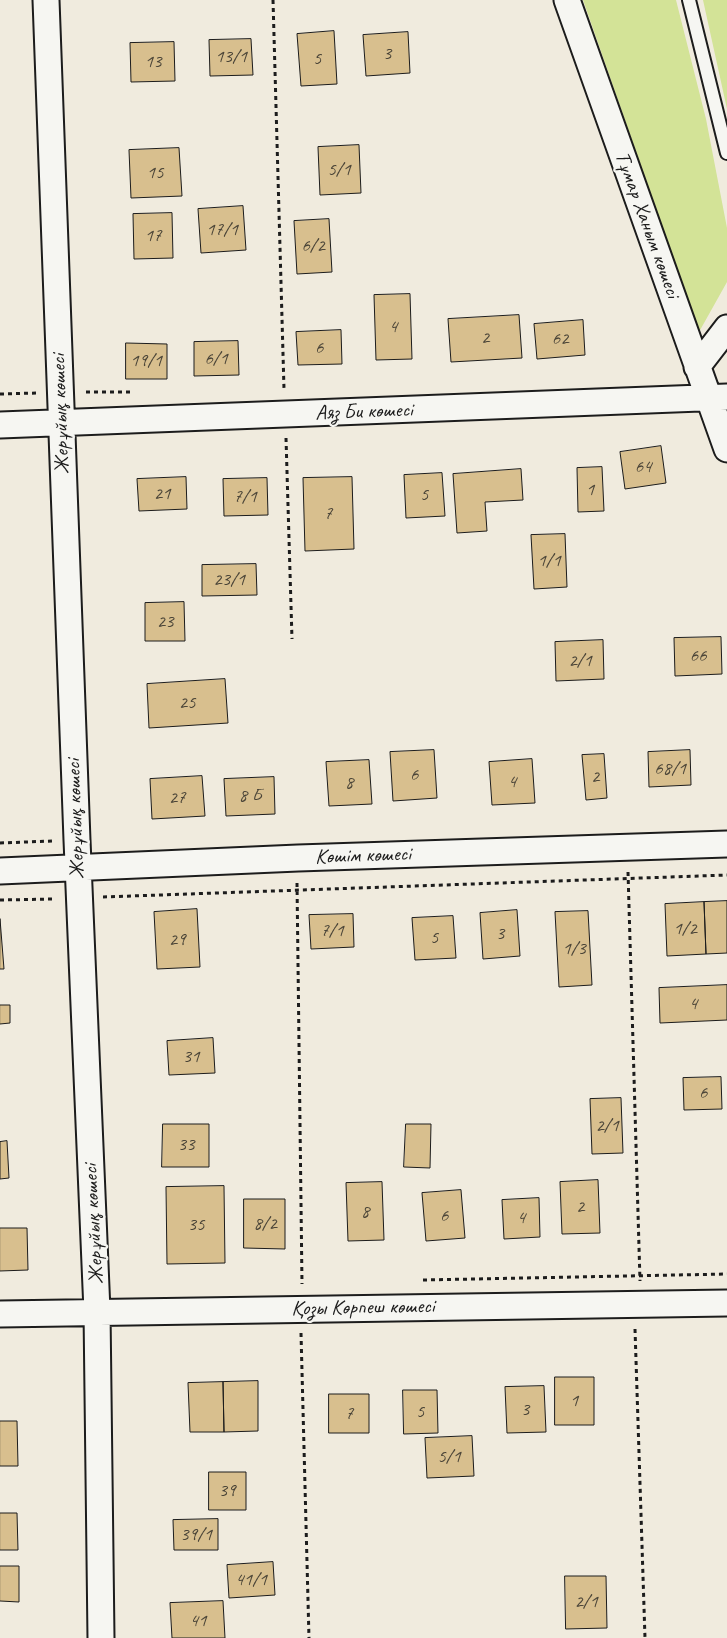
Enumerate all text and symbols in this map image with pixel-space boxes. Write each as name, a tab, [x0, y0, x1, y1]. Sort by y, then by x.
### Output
house number: 3	[383, 43, 391, 65]
house number: 13/1	[215, 46, 247, 68]
house number: 5	[313, 48, 321, 70]
house number: 13	[144, 51, 162, 73]
street label: Тұмар Ханым көшесі	[609, 148, 685, 302]
house number: 5/1	[327, 159, 351, 181]
house number: 15	[146, 162, 164, 184]
house number: 17/1	[206, 219, 238, 241]
house number: 17	[144, 225, 162, 247]
house number: 6/2	[301, 235, 325, 257]
house number: 4	[389, 316, 397, 338]
house number: 2	[481, 327, 489, 349]
house number: 62	[551, 328, 569, 350]
house number: 6	[315, 337, 323, 359]
house number: 6/1	[204, 348, 228, 370]
house number: 19/1	[130, 350, 162, 372]
street label: Жерұйық көшесі	[46, 353, 76, 475]
street label: Аяз Би көшесі	[315, 398, 413, 426]
house number: 64	[634, 456, 652, 478]
house number: 1	[586, 479, 594, 501]
house number: 21	[153, 483, 171, 505]
house number: 5	[420, 484, 428, 506]
house number: 7/1	[233, 486, 257, 508]
house number: 7	[324, 503, 332, 525]
house number: 1/1	[537, 550, 561, 572]
house number: 23/1	[213, 569, 245, 591]
house number: 23	[156, 611, 174, 633]
house number: 66	[689, 645, 707, 667]
house number: 2/1	[568, 650, 592, 672]
house number: 25	[178, 692, 196, 714]
street label: Жерұйық көшесі	[61, 758, 91, 880]
house number: 68/1	[654, 758, 686, 780]
house number: 6	[410, 764, 418, 786]
house number: 2	[591, 766, 599, 788]
house number: 4	[508, 771, 516, 793]
house number: 8	[345, 772, 353, 794]
house number: 8 Б	[239, 785, 261, 807]
house number: 27	[168, 787, 186, 809]
street label: Көшім көшесі	[315, 842, 411, 870]
house number: 1/2	[673, 918, 697, 940]
house number: 7/1	[320, 920, 344, 942]
house number: 3	[496, 923, 504, 945]
house number: 5	[430, 927, 438, 949]
house number: 29	[168, 929, 186, 951]
house number: 1/3	[562, 938, 586, 960]
house number: 4	[689, 993, 697, 1015]
house number: 31	[182, 1046, 200, 1068]
house number: 6	[699, 1082, 707, 1104]
house number: 2/1	[595, 1115, 619, 1137]
house number: 33	[177, 1134, 195, 1156]
street label: Жерұйық көшесі	[78, 1163, 110, 1285]
house number: 2	[576, 1196, 584, 1218]
house number: 8	[361, 1201, 369, 1223]
house number: 6	[440, 1205, 448, 1227]
house number: 4	[517, 1207, 525, 1229]
house number: 8/2	[253, 1213, 277, 1235]
house number: 35	[187, 1214, 205, 1236]
street label: Қозы Көрпеш көшесі	[291, 1294, 435, 1322]
house number: 1	[570, 1390, 578, 1412]
house number: 3	[521, 1399, 529, 1421]
house number: 5	[416, 1401, 424, 1423]
house number: 7	[345, 1403, 353, 1425]
house number: 5/1	[437, 1446, 461, 1468]
house number: 39	[218, 1480, 236, 1502]
house number: 39/1	[180, 1524, 212, 1546]
house number: 41/1	[235, 1569, 267, 1591]
house number: 2/1	[574, 1591, 598, 1613]
house number: 41	[189, 1610, 207, 1632]

